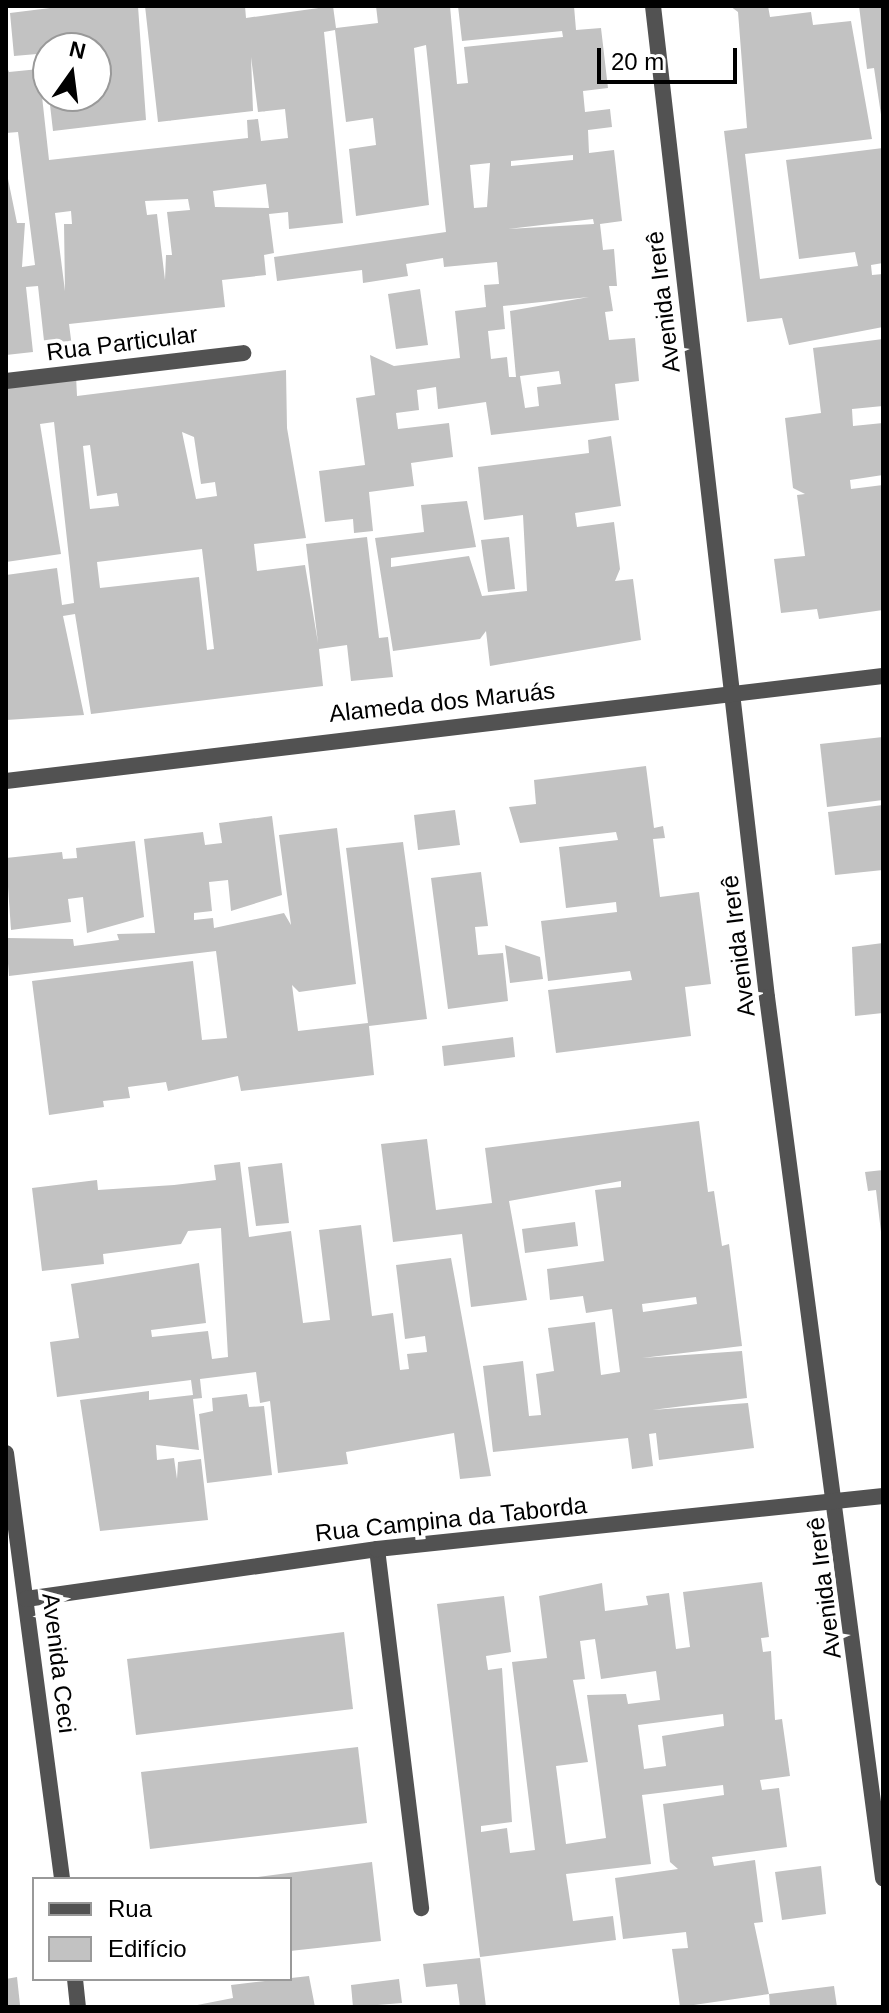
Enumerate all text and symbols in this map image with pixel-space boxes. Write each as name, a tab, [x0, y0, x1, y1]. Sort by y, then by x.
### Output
north arrow	[32, 32, 112, 112]
scale bar	[601, 32, 741, 82]
text: N	[67, 36, 88, 64]
text: 20 m	[611, 48, 664, 75]
street label: Avenida Irerê	[640, 230, 686, 374]
street label: Rua Particular	[45, 319, 199, 367]
street label: Alameda dos Maruás	[328, 676, 556, 728]
street label: Avenida Irerê	[715, 874, 761, 1018]
street label: Rua Campina da Taborda	[313, 1490, 589, 1548]
street label: Avenida Irerê	[801, 1516, 847, 1660]
street label: Avenida Ceci	[36, 1591, 82, 1735]
legend	[32, 1877, 292, 1981]
text: Rua	[108, 1895, 152, 1922]
text: Edifício	[108, 1935, 187, 1962]

